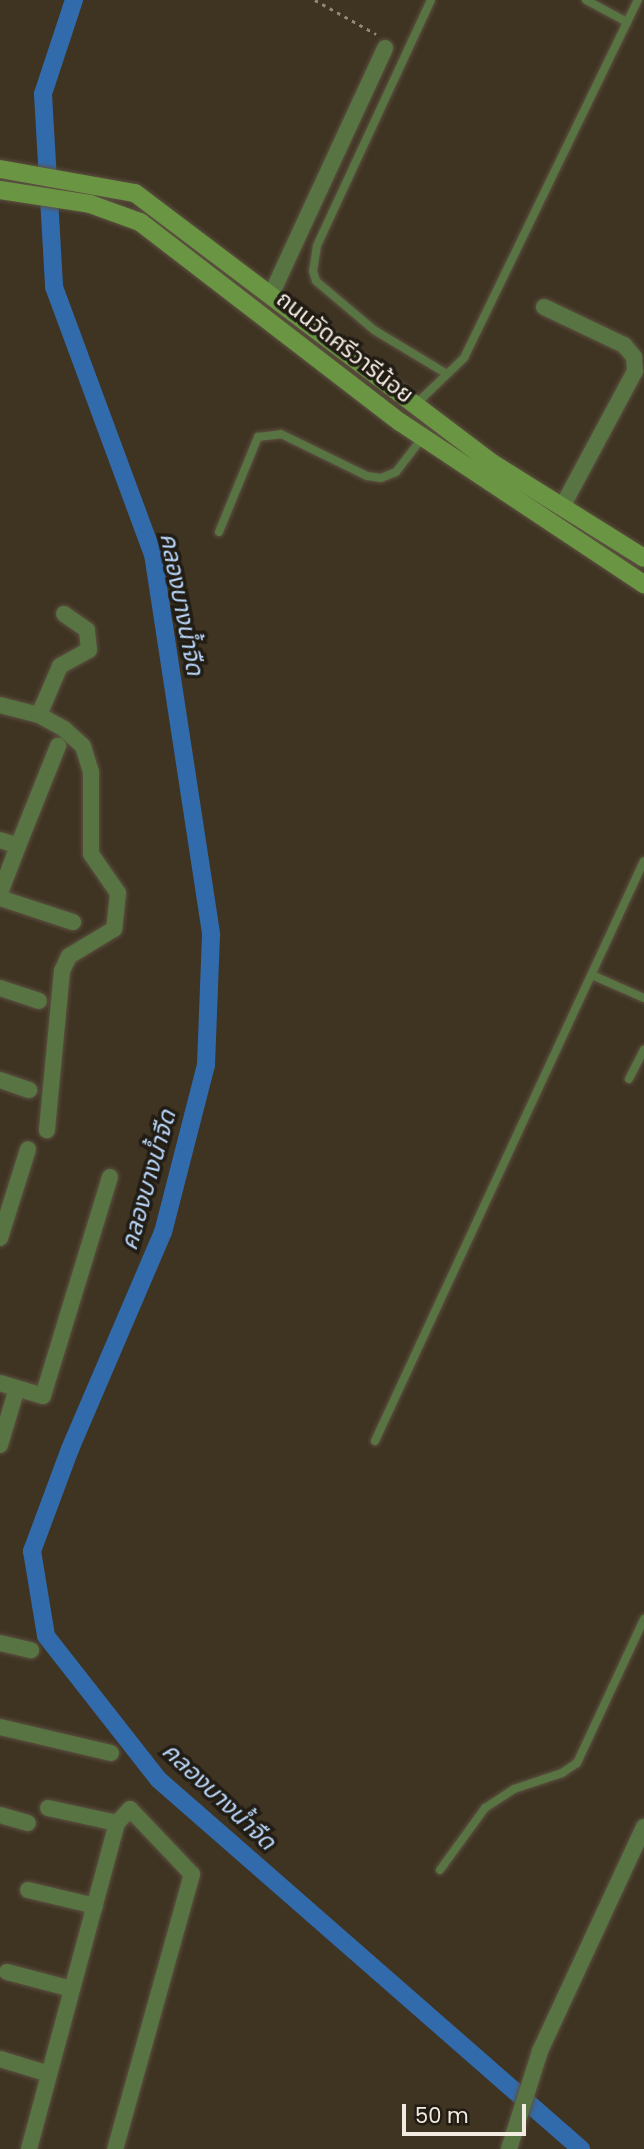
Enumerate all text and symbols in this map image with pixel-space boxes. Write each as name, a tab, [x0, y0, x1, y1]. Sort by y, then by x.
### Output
street label: ถนนวัดศรีวารีน้อย	[271, 285, 419, 409]
water label: คลองบางน้ำจืด	[154, 530, 210, 678]
water label: คลองบางน้ำจืด	[114, 1107, 182, 1253]
water label: คลองบางน้ำจืด	[156, 1736, 282, 1856]
scale bar	[406, 2090, 530, 2134]
text: 50 m	[415, 2101, 469, 2130]

